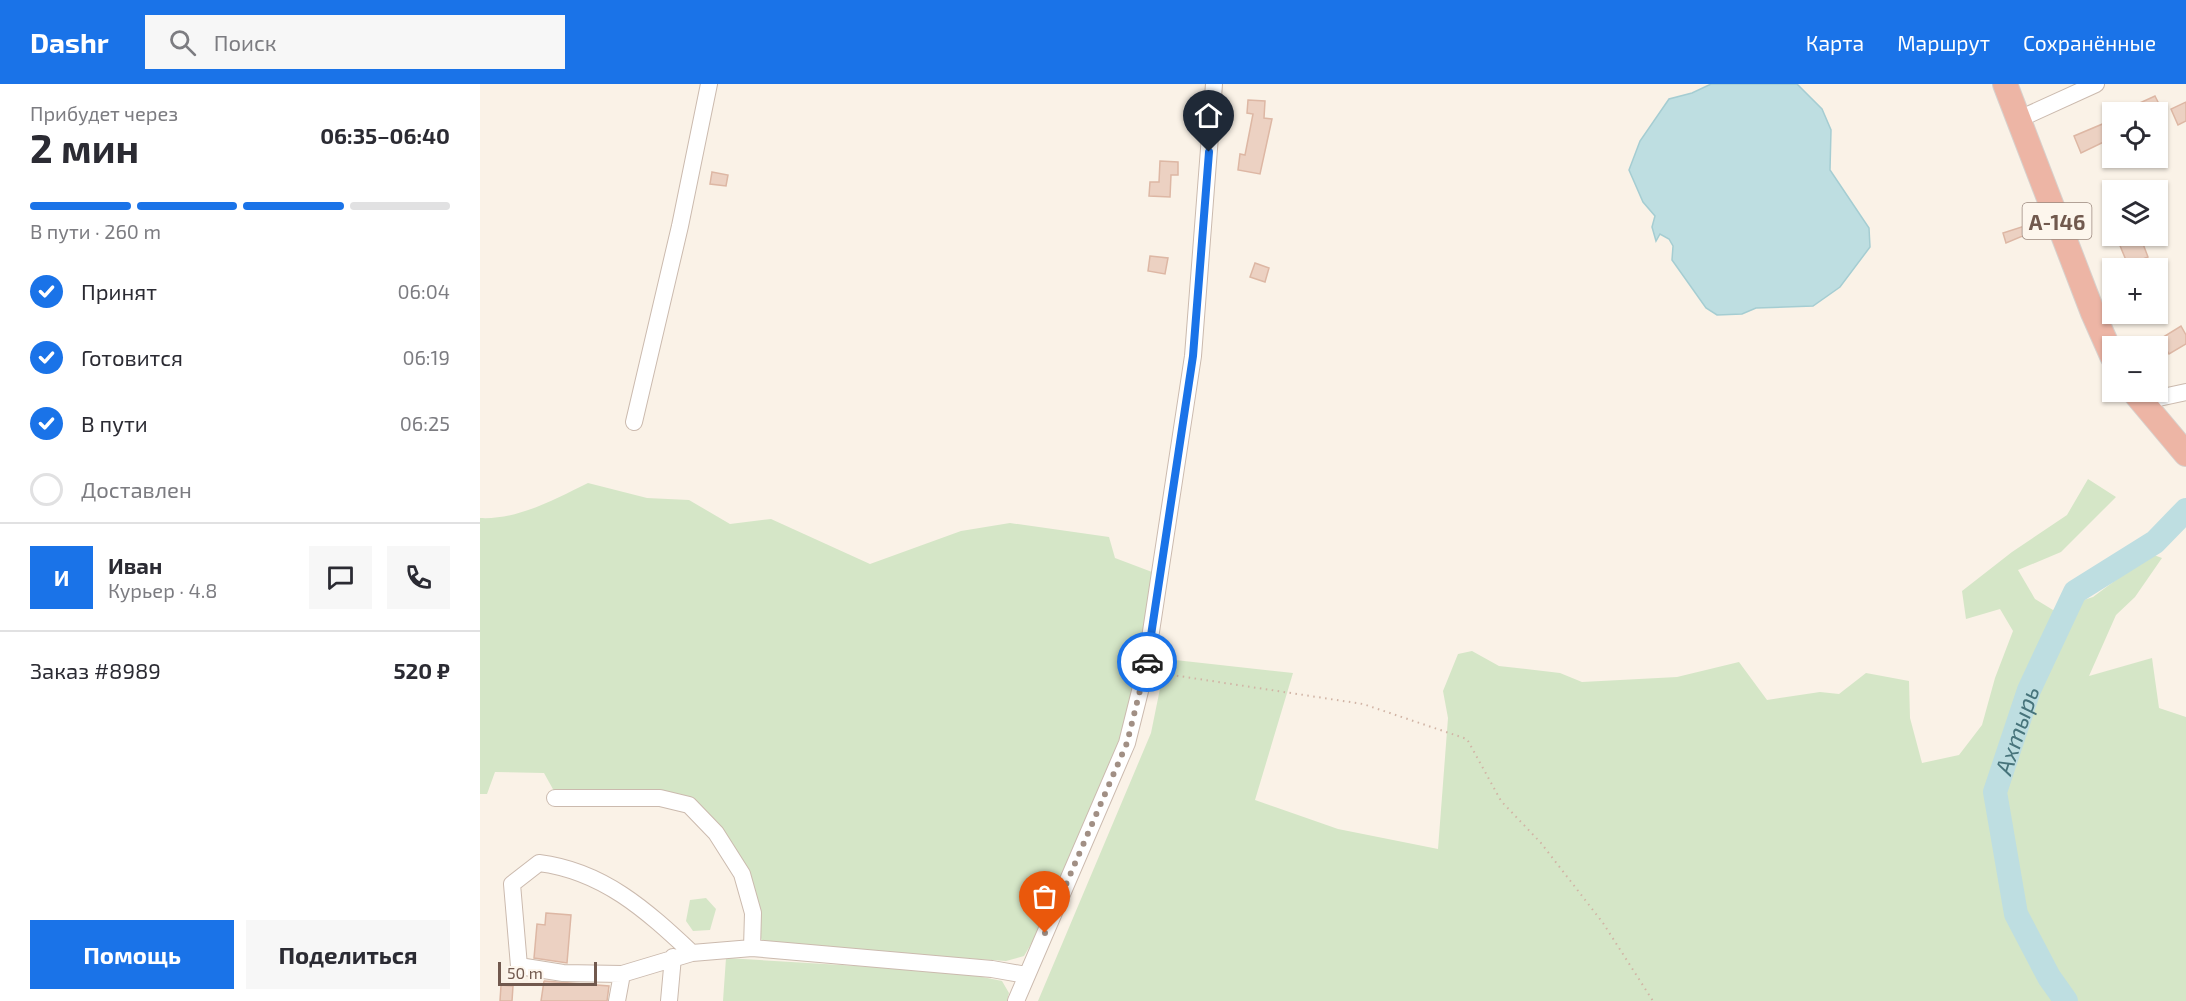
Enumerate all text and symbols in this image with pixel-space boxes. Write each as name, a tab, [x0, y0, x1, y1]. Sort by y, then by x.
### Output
search box	[145, 15, 565, 69]
text: Dashr	[30, 25, 109, 59]
icon: search	[166, 26, 199, 59]
text: Поиск	[214, 29, 277, 55]
text: Карта	[1806, 30, 1864, 55]
text: Маршрут	[1897, 30, 1990, 55]
text: Сохранённые	[2023, 30, 2156, 55]
pin	[1183, 90, 1234, 152]
icon: home	[1192, 99, 1225, 132]
text: Прибудет через	[30, 101, 178, 125]
map controls	[2102, 102, 2168, 402]
button: locate	[2102, 102, 2168, 168]
text: 06:35–06:40	[320, 122, 450, 148]
text: 2 мин	[30, 124, 139, 171]
button: layers	[2102, 180, 2168, 246]
road number: А-146	[2022, 203, 2092, 239]
text: В пути · 260 m	[30, 219, 161, 243]
button: +	[2102, 258, 2168, 324]
icon: check	[30, 275, 63, 308]
text: Принят	[81, 278, 157, 304]
text: 06:04	[397, 279, 450, 303]
button: −	[2102, 336, 2168, 402]
icon: check	[30, 341, 63, 374]
text: Готовится	[81, 344, 183, 370]
text: 06:19	[402, 345, 450, 369]
icon: check	[30, 407, 63, 440]
text: В пути	[81, 410, 148, 436]
text: 06:25	[400, 411, 450, 435]
text: Доставлен	[81, 476, 192, 502]
button: chat	[309, 546, 372, 609]
button: phone	[387, 546, 450, 609]
text: Иван	[108, 552, 162, 578]
text: И	[54, 564, 69, 590]
text: Курьер · 4.8	[108, 578, 217, 602]
courier	[1117, 632, 1177, 692]
icon: car	[1131, 646, 1164, 679]
text: Заказ #8989	[30, 657, 161, 683]
text: 520 ₽	[393, 657, 450, 683]
water label: Ахтырь	[1987, 682, 2044, 779]
pin	[1019, 871, 1070, 933]
icon: bag	[1028, 880, 1061, 913]
button: Помощь	[30, 920, 234, 989]
button: Поделиться	[246, 920, 450, 989]
scale bar	[498, 959, 597, 986]
text: 50 m	[507, 963, 543, 982]

